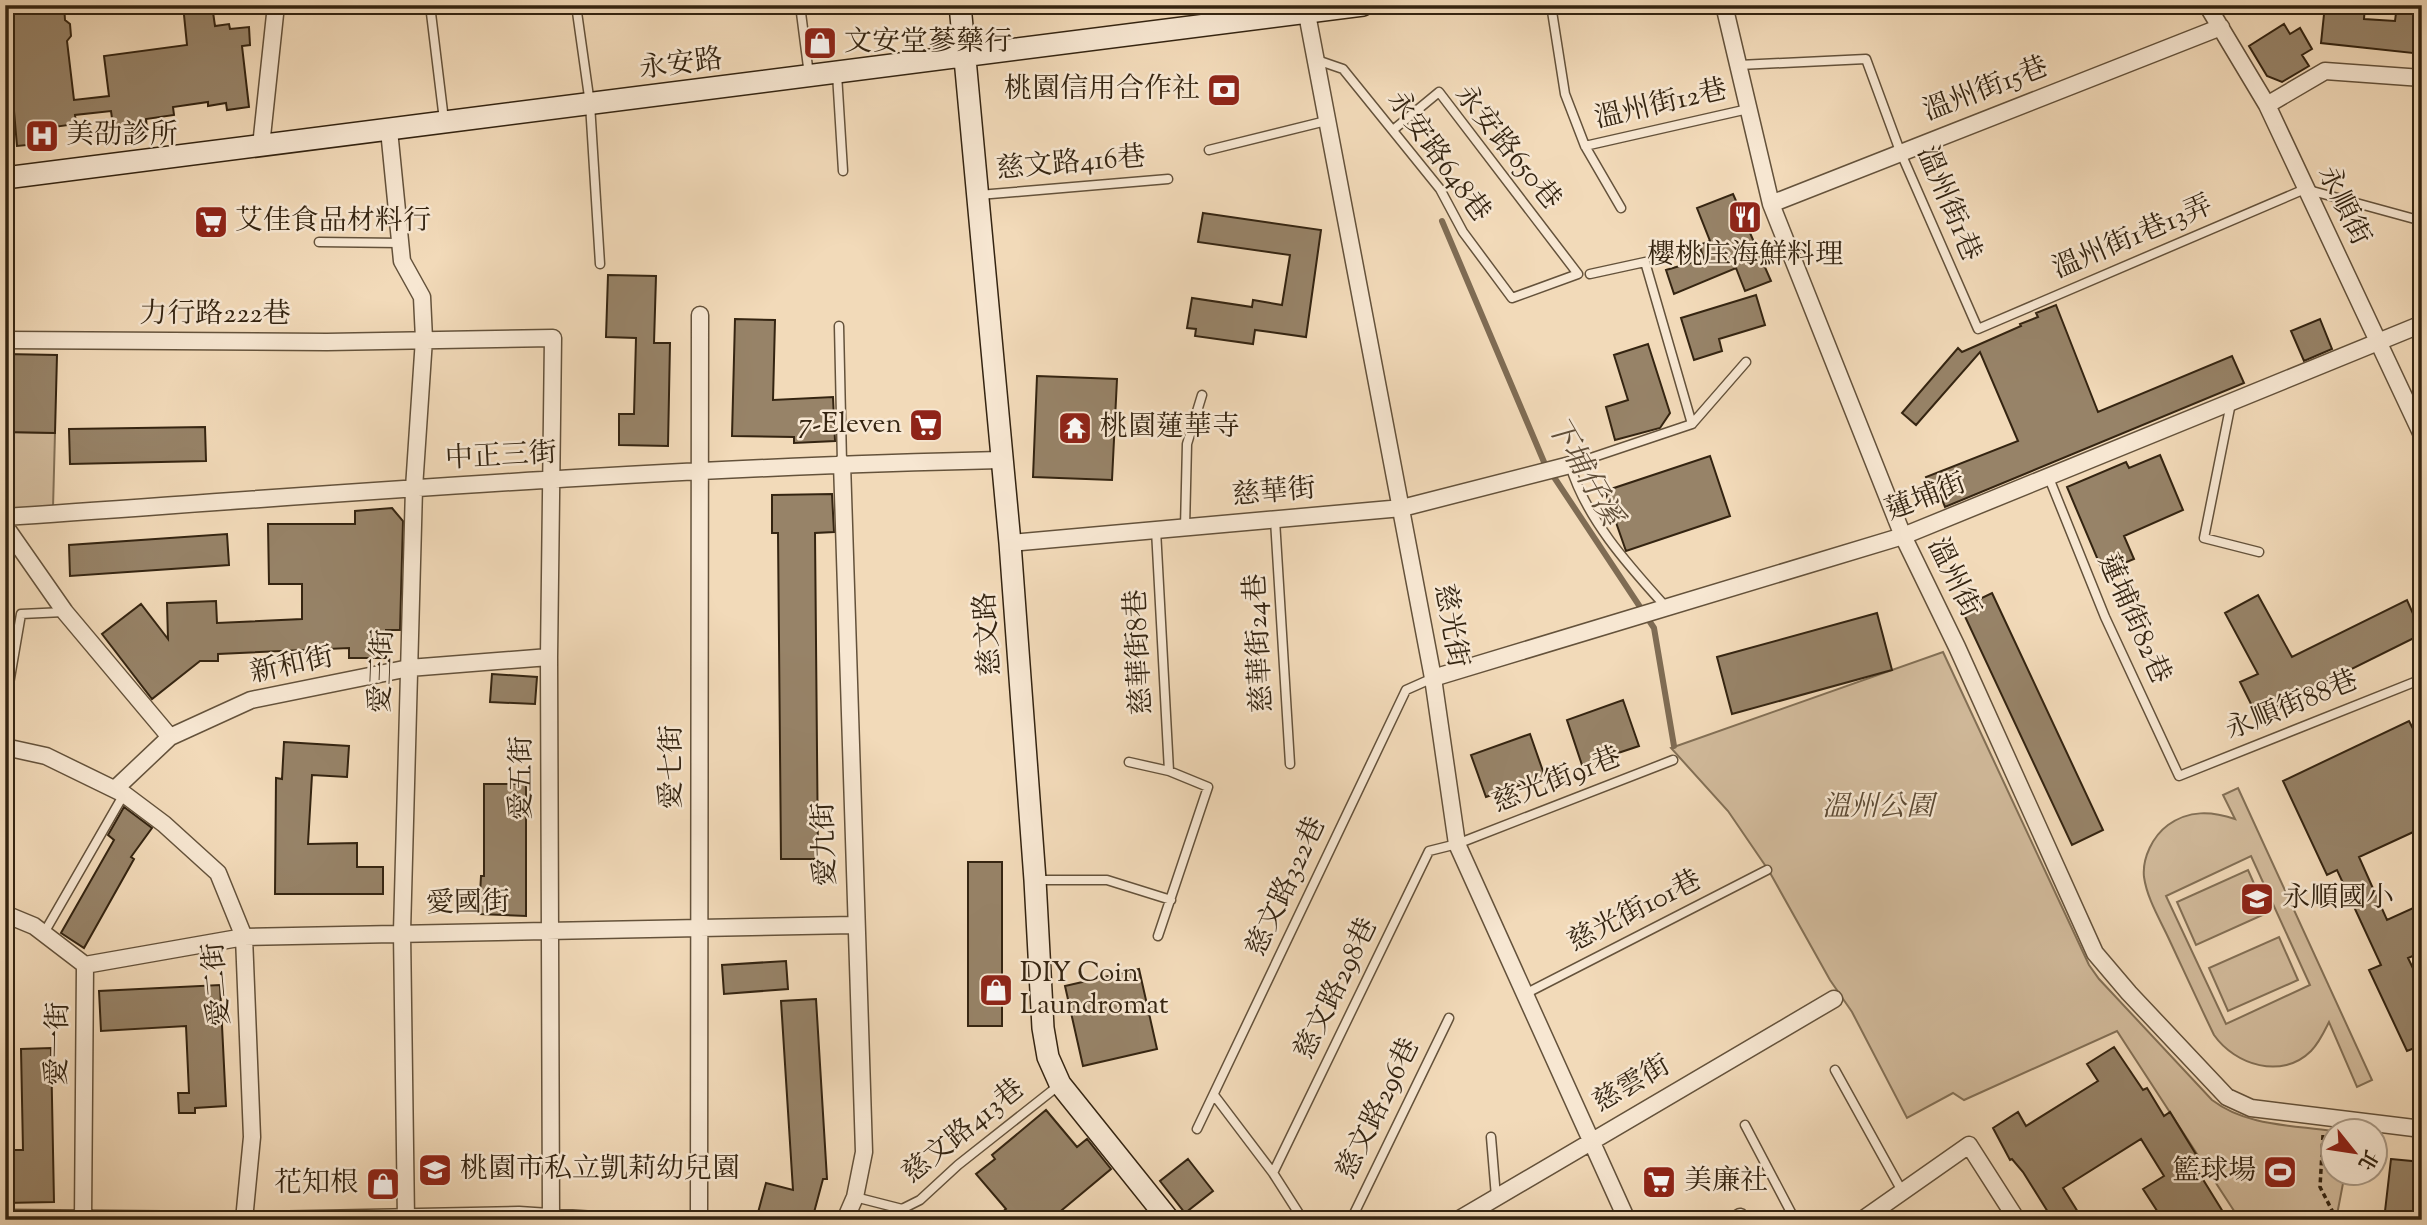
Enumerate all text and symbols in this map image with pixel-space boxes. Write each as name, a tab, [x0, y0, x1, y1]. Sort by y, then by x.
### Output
place label: 文安堂蔘藥行	[844, 23, 1012, 63]
shop icon: 文安堂蔘藥行	[801, 24, 839, 62]
street label: 永安路	[637, 40, 725, 90]
street label: 溫州街15巷	[1918, 48, 2054, 132]
place label: 桃園信用合作社	[1004, 70, 1200, 110]
street label: 溫州街12巷	[1591, 70, 1731, 140]
bank icon: 桃園信用合作社	[1205, 71, 1243, 109]
street label: 永安路650巷	[1444, 77, 1570, 219]
street label: 永安路648巷	[1377, 83, 1499, 231]
place label: 美劭診所	[66, 116, 178, 156]
hospital icon: 美劭診所	[23, 117, 61, 155]
street label: 慈文路416巷	[995, 138, 1147, 190]
street label: 溫州街1巷	[1906, 140, 1990, 268]
street label: 永順街	[2307, 159, 2379, 253]
street label: 溫州街1巷13弄	[2047, 186, 2219, 290]
restaurant icon: 櫻桃庒海鮮料理	[1726, 198, 1764, 236]
place label: 艾佳食品材料行	[235, 202, 431, 242]
supermarket icon: 艾佳食品材料行	[192, 203, 230, 241]
place label: 櫻桃庒海鮮料理	[1647, 236, 1843, 276]
street label: 力行路222巷	[139, 295, 291, 335]
place label: 7-Eleven	[798, 405, 902, 445]
supermarket icon: 7-Eleven	[907, 406, 945, 444]
place label: 桃園蓮華寺	[1100, 408, 1240, 448]
temple icon: 桃園蓮華寺	[1056, 409, 1094, 447]
water label: 下埔仔溪	[1534, 409, 1633, 537]
street label: 中正三街	[444, 434, 558, 480]
street label: 蓮埔街	[1880, 464, 1972, 532]
street label: 慈華街	[1230, 469, 1318, 517]
street label: 溫州街	[1917, 531, 1989, 625]
street label: 蓮埔街82巷	[2086, 547, 2180, 691]
street label: 慈華街24巷	[1236, 572, 1284, 714]
street label: 慈光街	[1423, 581, 1477, 671]
street label: 慈華街8巷	[1117, 588, 1163, 716]
street label: 慈文路	[966, 591, 1012, 677]
street label: 愛三街	[362, 628, 404, 714]
street label: 新和街	[247, 638, 337, 694]
street label: 永順街88巷	[2220, 661, 2364, 751]
street label: 愛七街	[653, 725, 693, 809]
street label: 愛五街	[503, 736, 543, 820]
street label: 慈光街91巷	[1487, 738, 1627, 824]
park label: 溫州公園	[1822, 788, 1938, 828]
street label: 愛九街	[805, 801, 847, 887]
street label: 慈文路322巷	[1237, 811, 1337, 963]
street label: 慈光街101巷	[1561, 861, 1709, 963]
place label: 永順國小	[2282, 879, 2394, 919]
school or university icon: 永順國小	[2238, 880, 2276, 918]
street label: 愛國街	[426, 883, 510, 925]
street label: 慈文路298巷	[1286, 912, 1388, 1066]
street label: 愛二街	[194, 940, 242, 1028]
place label: DIY Coin Laundromat	[1020, 954, 1169, 1026]
shop icon: DIY Coin Laundromat	[977, 971, 1015, 1009]
street label: 愛一街	[38, 1002, 80, 1086]
street label: 慈文路296巷	[1328, 1032, 1430, 1186]
street label: 慈雲街	[1586, 1047, 1678, 1123]
street label: 慈文路413巷	[894, 1070, 1034, 1194]
north arrow	[2318, 1116, 2388, 1186]
text: 北	[2350, 1144, 2383, 1174]
place label: 桃園市私立凱莉幼兒園	[460, 1150, 740, 1190]
school or university icon: 桃園市私立凱莉幼兒園	[416, 1151, 454, 1189]
place label: 籃球場	[2172, 1152, 2256, 1192]
sports icon: 籃球場	[2261, 1153, 2299, 1191]
place label: 美廉社	[1684, 1162, 1768, 1202]
supermarket icon: 美廉社	[1640, 1163, 1678, 1201]
place label: 花知根	[274, 1164, 358, 1204]
shop icon: 花知根	[364, 1165, 402, 1203]

